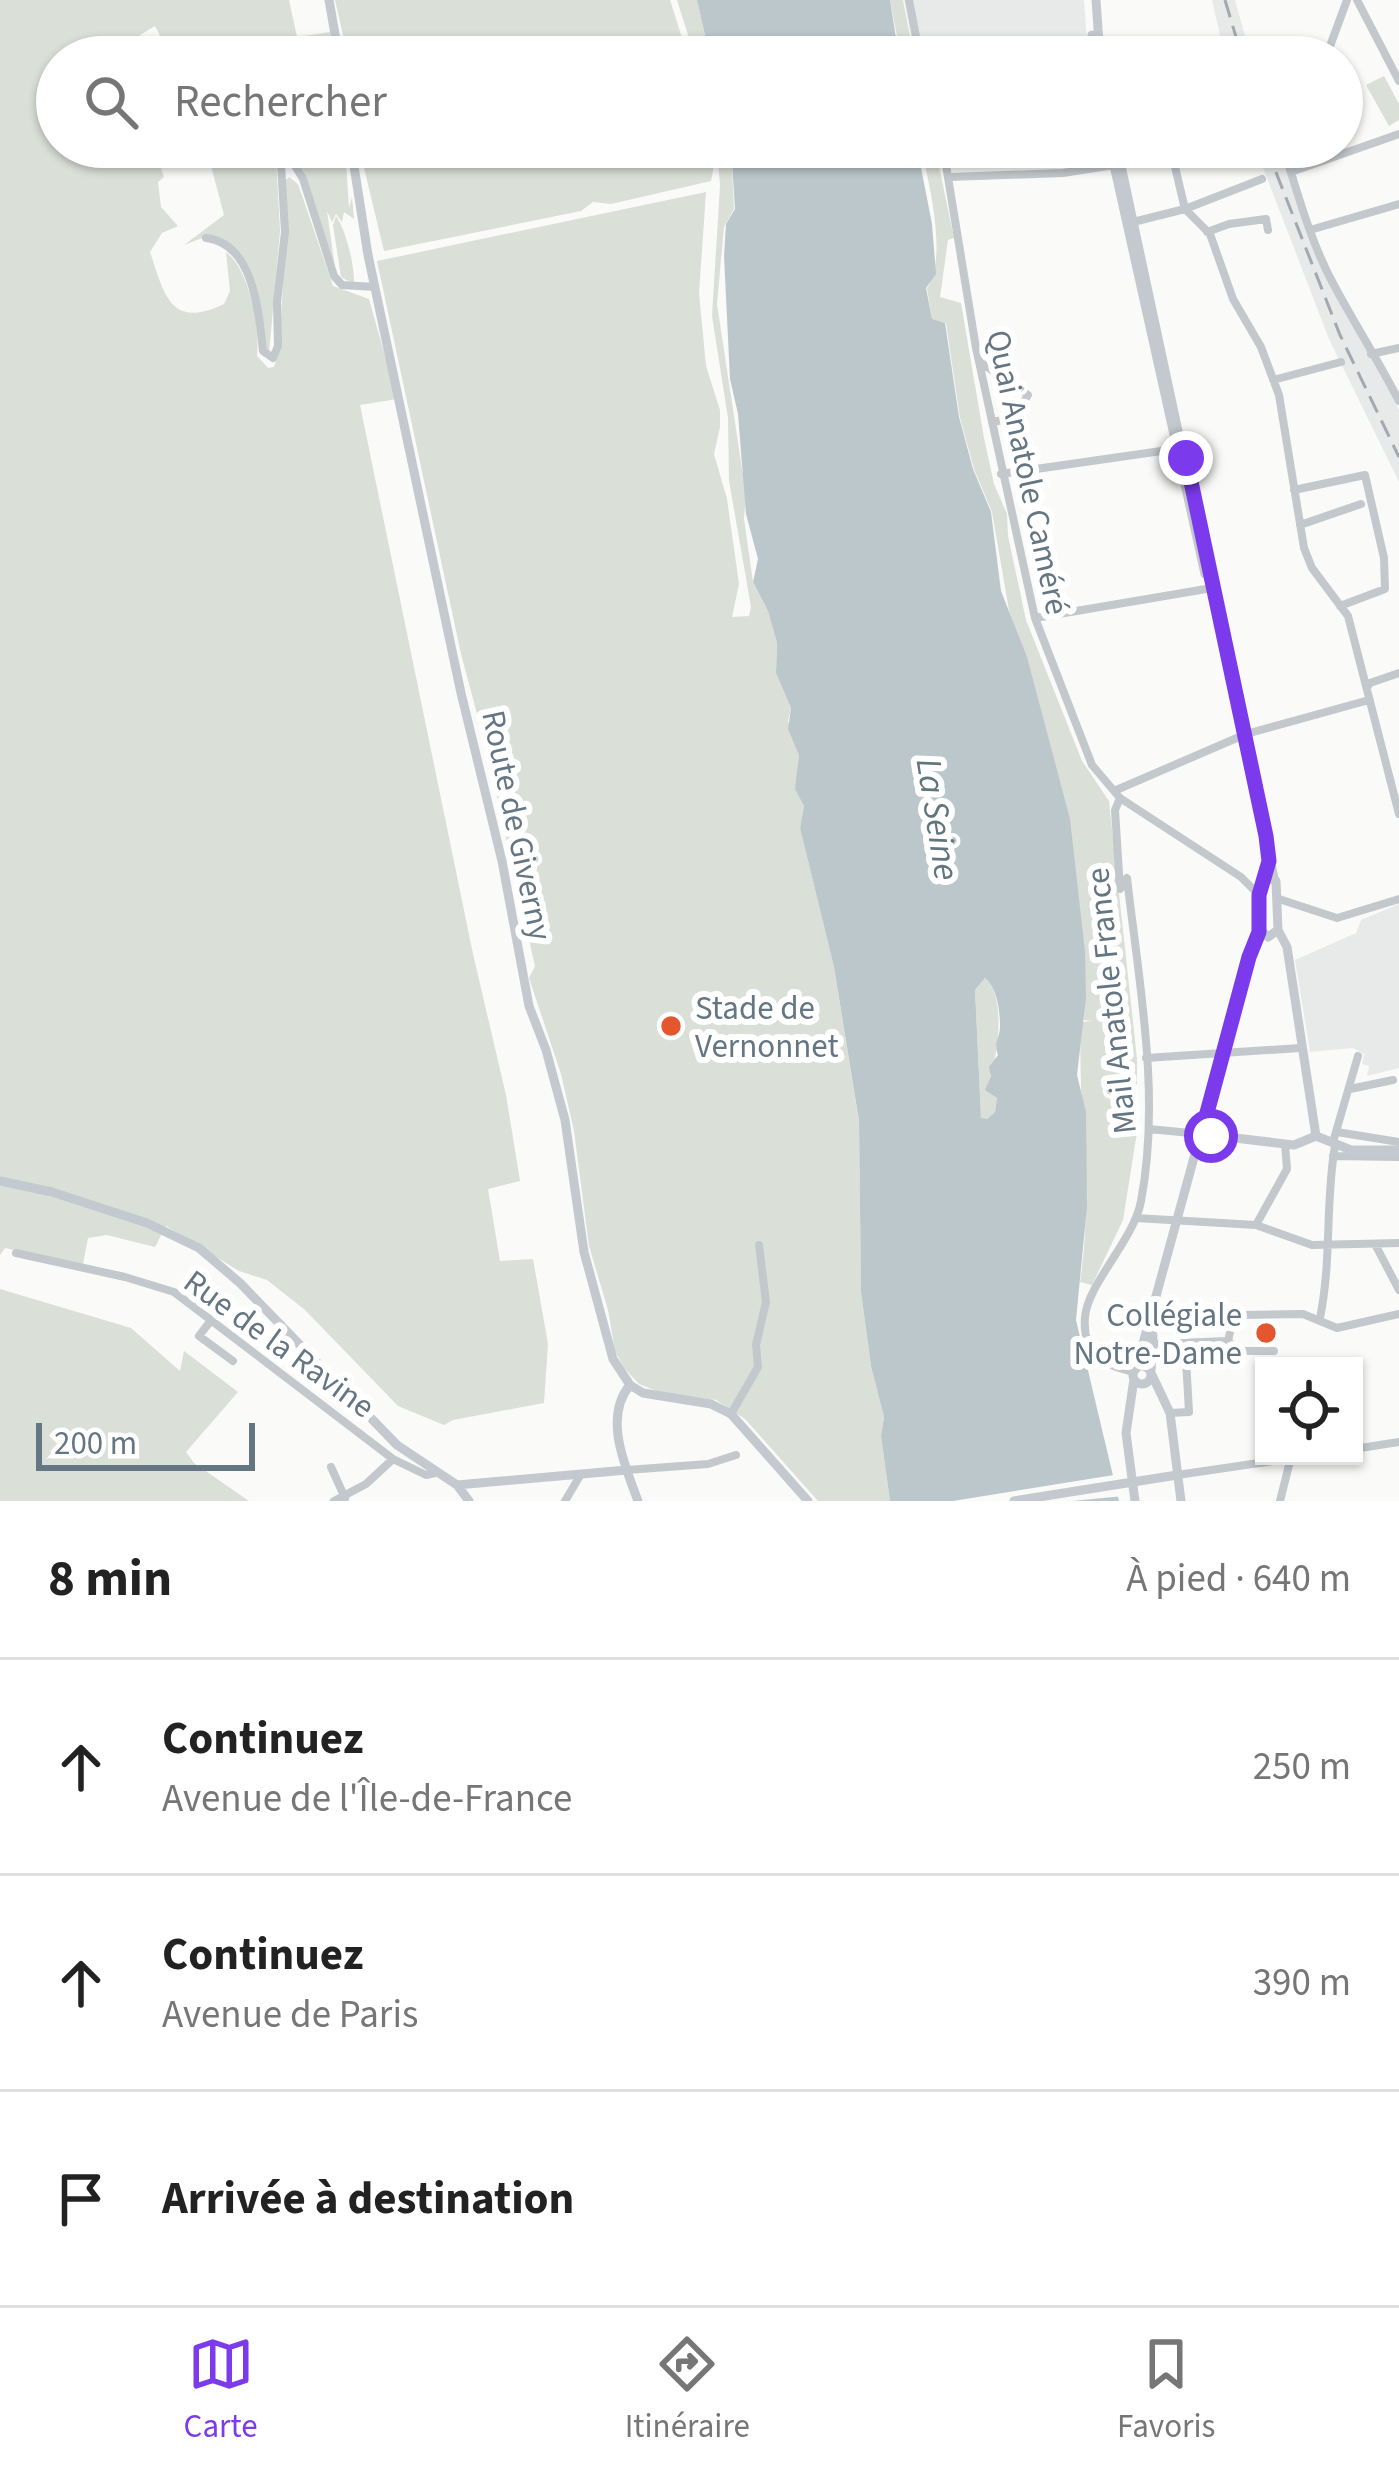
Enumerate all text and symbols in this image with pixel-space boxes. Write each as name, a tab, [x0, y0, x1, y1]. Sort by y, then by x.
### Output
search box	[36, 36, 1363, 168]
icon: search	[78, 69, 144, 135]
text: Rechercher	[174, 70, 387, 134]
street label: Quai Anatole Caméré	[974, 326, 1081, 619]
route end	[1159, 431, 1213, 485]
street label: Route de Giverny	[469, 706, 564, 945]
water label: La Seine	[903, 755, 972, 884]
street label: Mail Anatole France	[1074, 865, 1149, 1136]
place label: Stade de Vernonnet	[695, 985, 839, 1070]
marker: Stade de Vernonnet	[658, 1013, 684, 1039]
route start	[1184, 1109, 1238, 1163]
street label: Rue de la Ravine	[174, 1259, 384, 1430]
place label: Collégiale Notre-Dame	[1073, 1292, 1242, 1377]
marker: Collégiale Notre-Dame	[1253, 1320, 1279, 1346]
map controls	[1255, 1357, 1363, 1465]
button: locate	[1255, 1357, 1363, 1465]
scale bar	[36, 1417, 255, 1470]
text: 200 m	[54, 1420, 137, 1467]
text: 8 min	[48, 1543, 172, 1615]
text: À pied · 640 m	[1126, 1551, 1351, 1607]
text: Continuez	[162, 1707, 364, 1771]
icon: ahead	[48, 1734, 114, 1800]
text: 250 m	[1253, 1739, 1351, 1795]
text: Avenue de l'Île-de-France	[162, 1771, 572, 1827]
text: Continuez	[162, 1923, 364, 1987]
icon: ahead	[48, 1950, 114, 2016]
text: 390 m	[1253, 1955, 1351, 2011]
text: Avenue de Paris	[162, 1987, 418, 2043]
icon: arrive	[48, 2166, 114, 2232]
text: Arrivée à destination	[162, 2167, 574, 2231]
tab: Carte	[184, 2331, 258, 2450]
tab: Itinéraire	[625, 2331, 750, 2450]
tab: Favoris	[1117, 2331, 1215, 2450]

